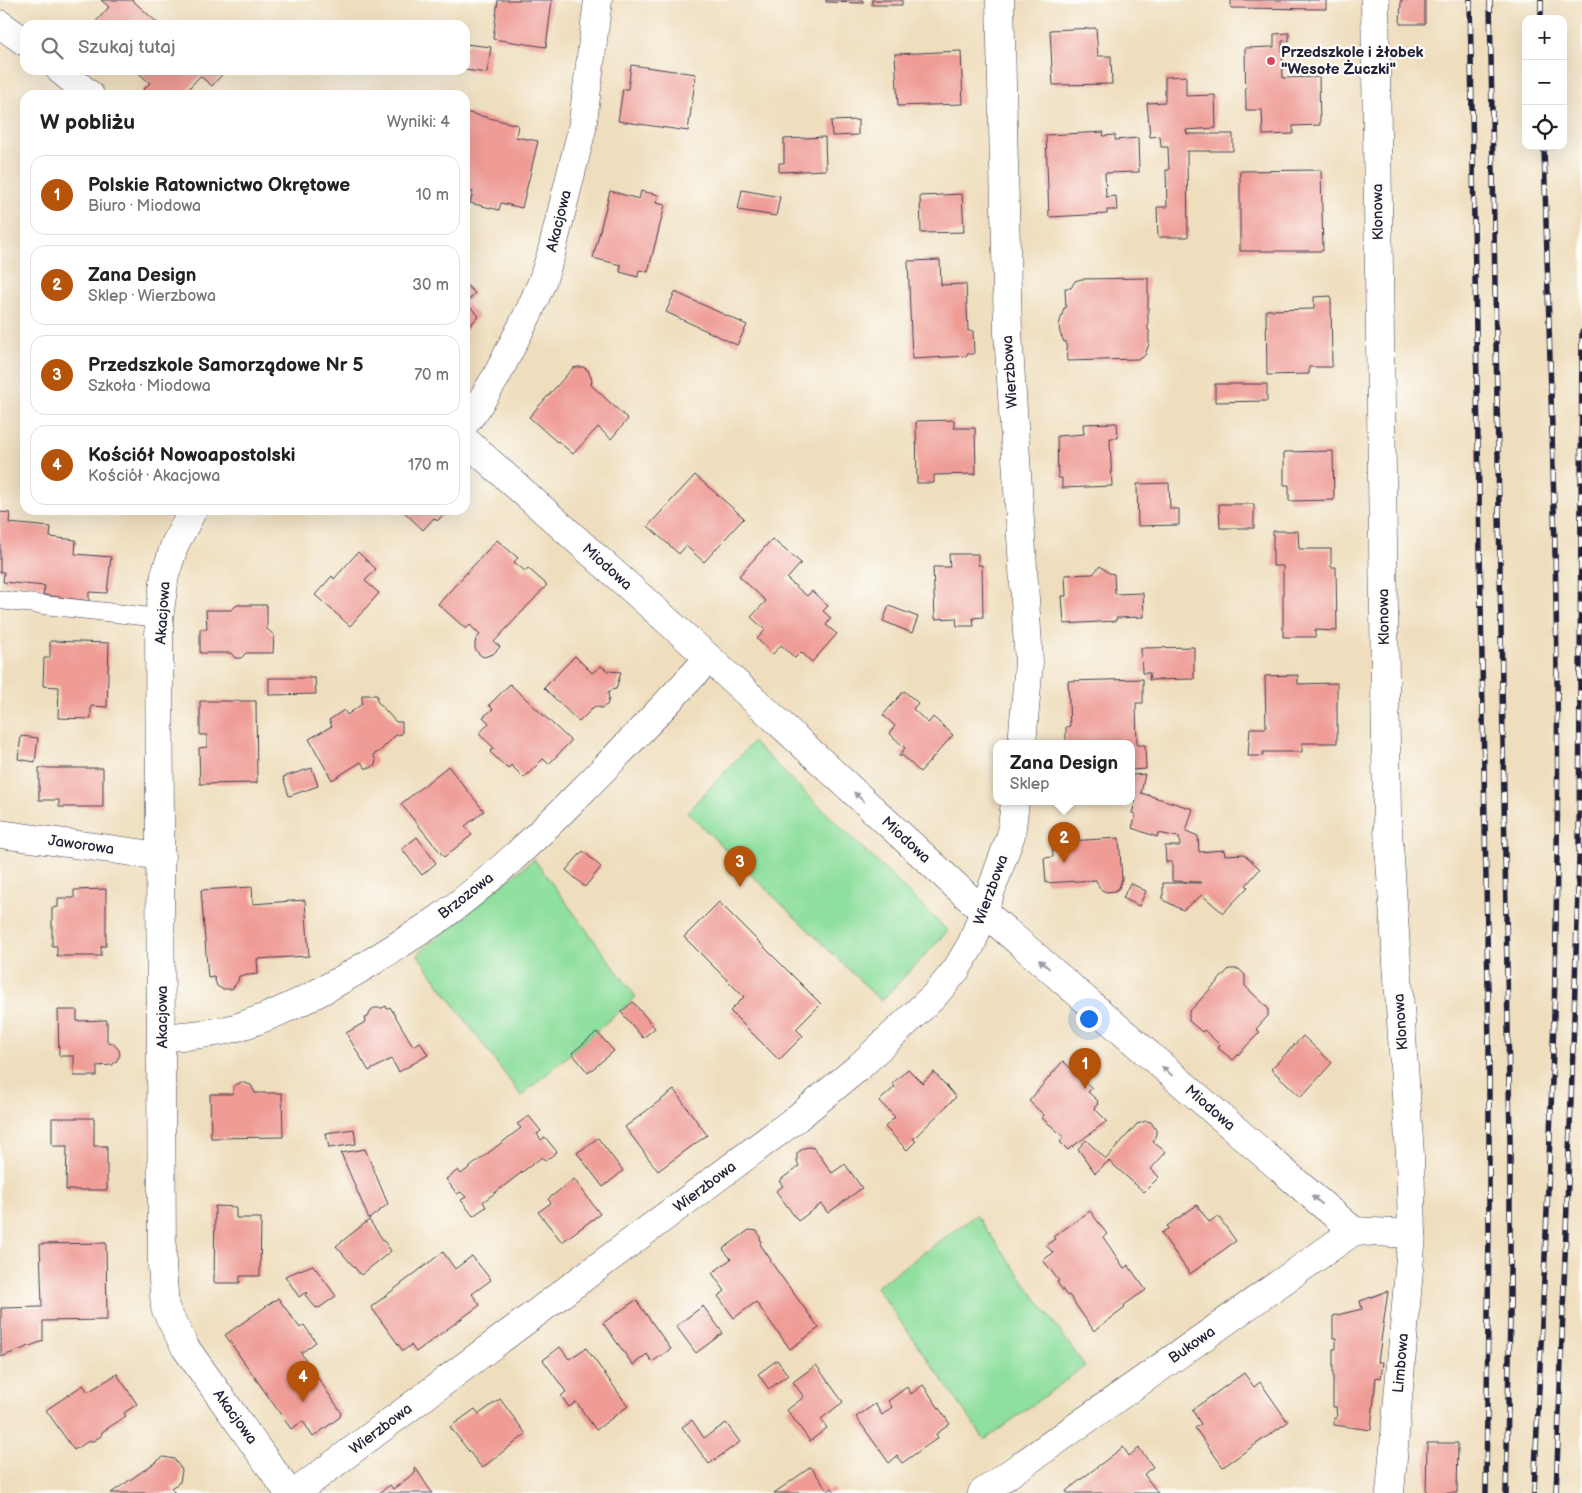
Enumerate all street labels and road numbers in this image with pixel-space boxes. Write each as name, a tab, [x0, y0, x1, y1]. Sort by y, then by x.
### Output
street label: Klonowa	[1368, 183, 1388, 241]
street label: Akacjowa	[542, 188, 576, 254]
street label: Wierzbowa	[998, 335, 1022, 409]
street label: Miodowa	[578, 540, 636, 594]
street label: Akacjowa	[151, 581, 175, 645]
street label: Klonowa	[1374, 588, 1394, 646]
street label: Miodowa	[877, 812, 935, 868]
street label: Jaworowa	[47, 831, 115, 859]
street label: Wierzbowa	[969, 852, 1013, 928]
street label: Brzozowa	[434, 868, 498, 924]
street label: Akacjowa	[153, 985, 172, 1049]
street label: Klonowa	[1390, 993, 1412, 1051]
street label: Miodowa	[1181, 1081, 1239, 1135]
street label: Wierzbowa	[670, 1157, 740, 1217]
street label: Bukowa	[1165, 1322, 1219, 1368]
street label: Limbowa	[1389, 1332, 1413, 1394]
street label: Akacjowa	[209, 1386, 261, 1448]
street label: Wierzbowa	[346, 1399, 416, 1459]

